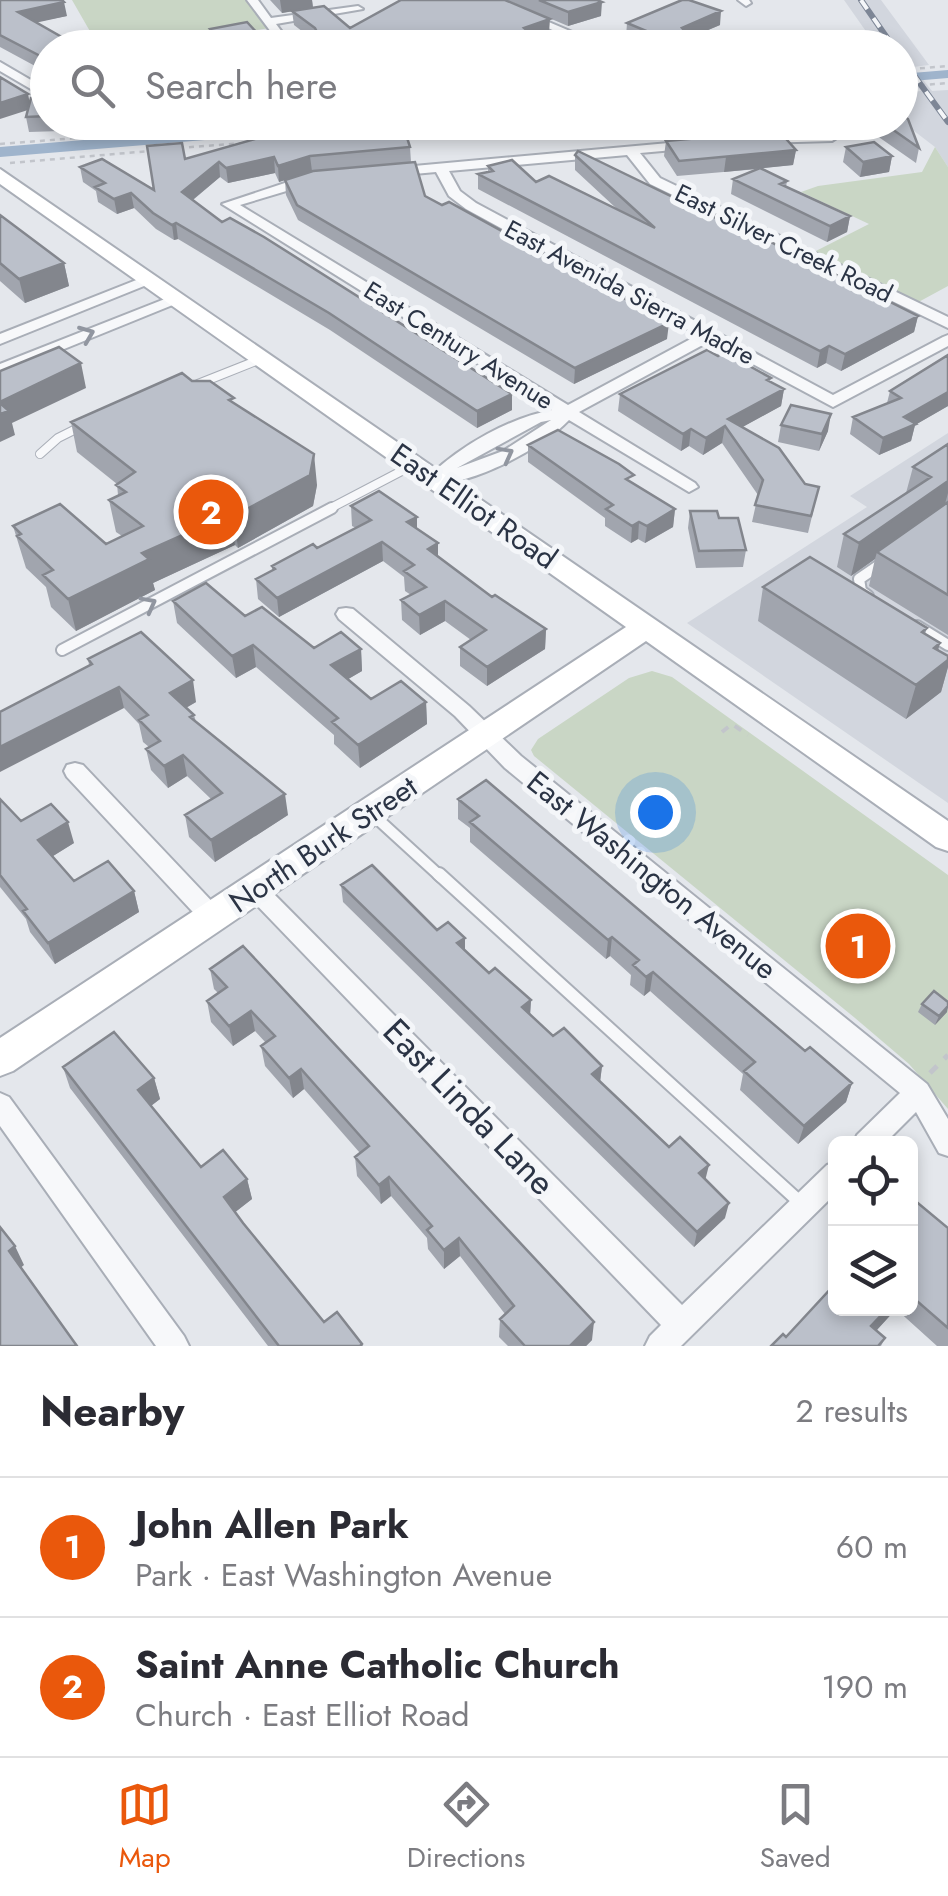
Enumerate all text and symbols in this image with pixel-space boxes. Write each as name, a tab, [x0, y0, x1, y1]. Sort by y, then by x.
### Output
search box	[30, 30, 918, 140]
icon: search	[65, 58, 120, 113]
text: Search here	[145, 58, 337, 113]
street label: East Silver Creek Road	[669, 175, 899, 311]
street label: East Avenida Sierra Madre	[498, 211, 762, 373]
street label: East Century Avenue	[357, 272, 561, 418]
one-way arrow	[78, 326, 95, 346]
street label: East Elliot Road	[382, 433, 566, 579]
one-way arrow	[496, 447, 514, 466]
pin: 2	[178, 474, 244, 550]
one-way arrow	[138, 597, 156, 616]
street label: East Washington Avenue	[518, 761, 786, 989]
street label: North Burk Street	[220, 765, 426, 923]
your location	[630, 787, 681, 838]
pin: 1	[826, 908, 890, 984]
street label: East Linda Lane	[372, 1007, 566, 1207]
map controls	[828, 1136, 918, 1316]
button: locate	[828, 1136, 918, 1226]
button: layers	[828, 1226, 918, 1316]
text: Nearby	[40, 1381, 184, 1442]
text: 2 results	[796, 1388, 908, 1434]
text: John Allen Park	[135, 1497, 409, 1552]
text: 1	[64, 1524, 81, 1570]
text: 60 m	[836, 1524, 908, 1570]
text: Park · East Washington Avenue	[135, 1552, 552, 1598]
text: Saint Anne Catholic Church	[135, 1637, 620, 1692]
text: 2	[62, 1664, 83, 1710]
text: 190 m	[821, 1664, 908, 1710]
text: Church · East Elliot Road	[135, 1692, 470, 1738]
tab: Map	[117, 1777, 172, 1878]
tab: Directions	[407, 1777, 525, 1878]
tab: Saved	[760, 1777, 831, 1878]

